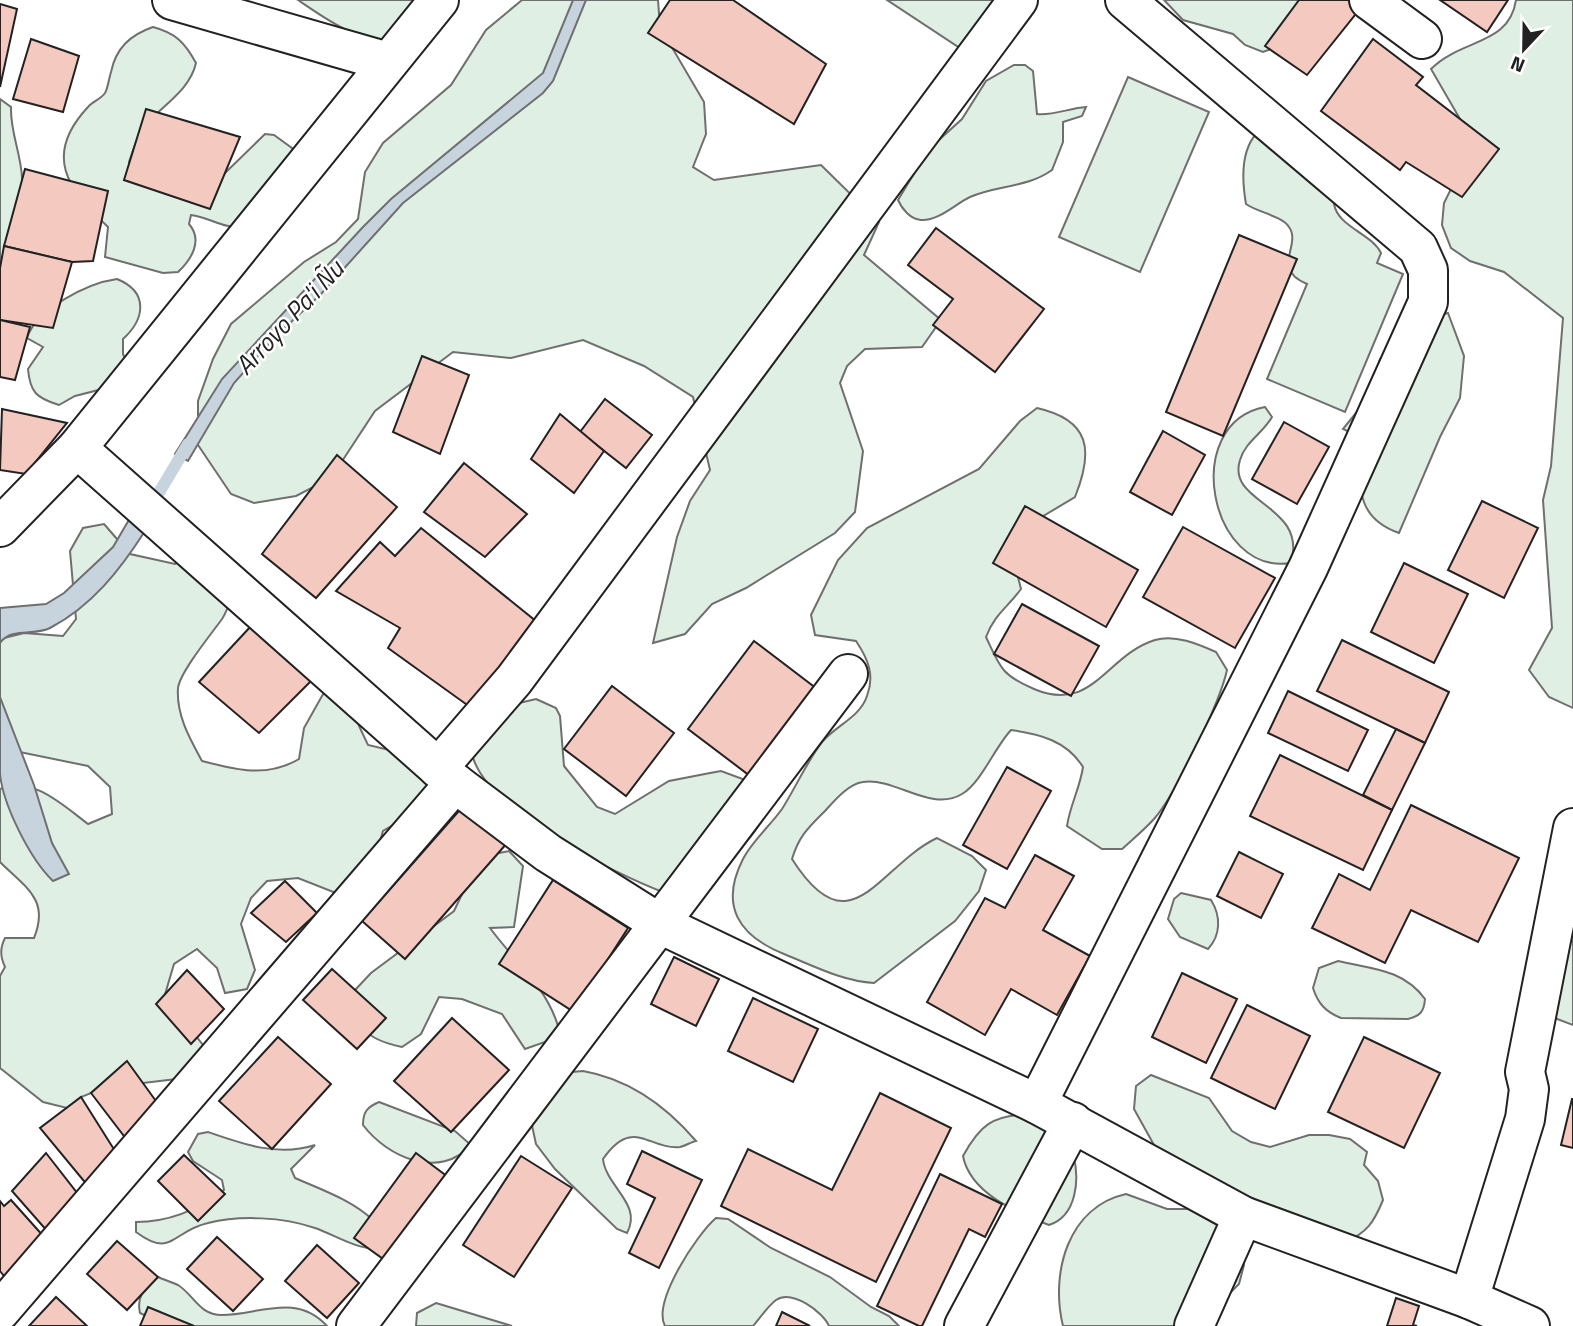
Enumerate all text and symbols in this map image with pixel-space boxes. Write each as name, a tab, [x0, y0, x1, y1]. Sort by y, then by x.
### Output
north arrow	[1489, 14, 1559, 84]
text: N	[1506, 49, 1529, 81]
water label: Arroyo Pa'i Ñu	[225, 249, 354, 383]

